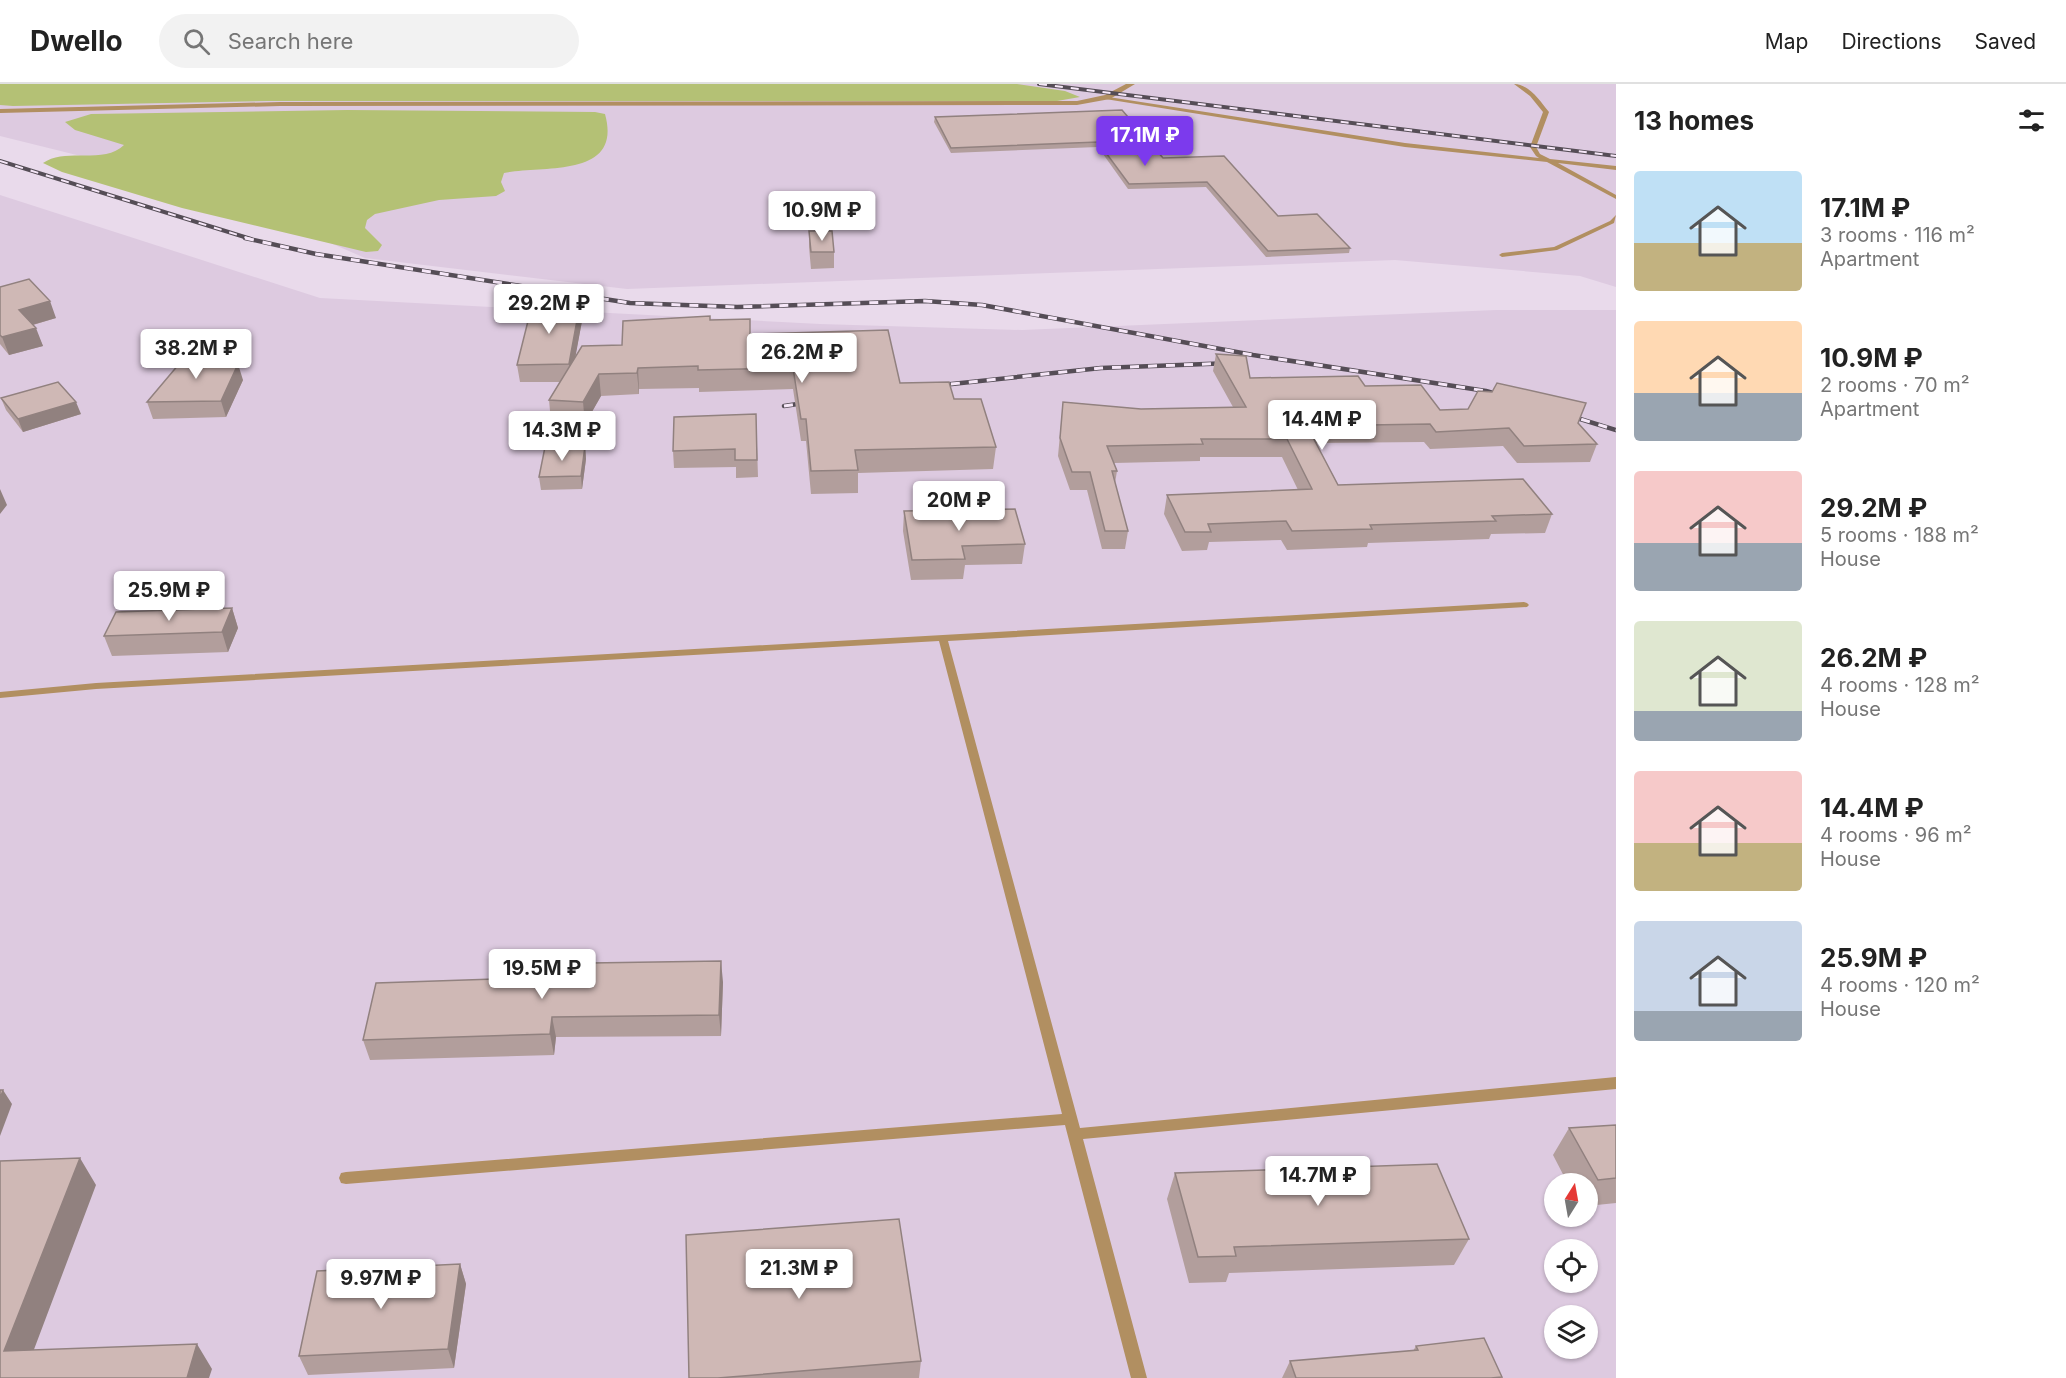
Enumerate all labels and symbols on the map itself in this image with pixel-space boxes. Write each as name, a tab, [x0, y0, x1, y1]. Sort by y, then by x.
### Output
pin: 17.1M ₽	[1090, 116, 1200, 167]
pin: 10.9M ₽	[767, 191, 877, 242]
pin: 29.2M ₽	[494, 284, 604, 335]
pin: 38.2M ₽	[141, 329, 251, 380]
pin: 26.2M ₽	[747, 333, 857, 384]
pin: 14.4M ₽	[1267, 400, 1377, 451]
pin: 14.3M ₽	[507, 411, 617, 462]
pin: 20M ₽	[917, 481, 1001, 532]
pin: 25.9M ₽	[114, 571, 224, 622]
pin: 19.5M ₽	[487, 949, 597, 1000]
pin: 14.7M ₽	[1263, 1156, 1373, 1207]
north arrow	[1544, 1173, 1598, 1227]
pin: 21.3M ₽	[744, 1249, 854, 1300]
pin: 9.97M ₽	[326, 1259, 436, 1310]

